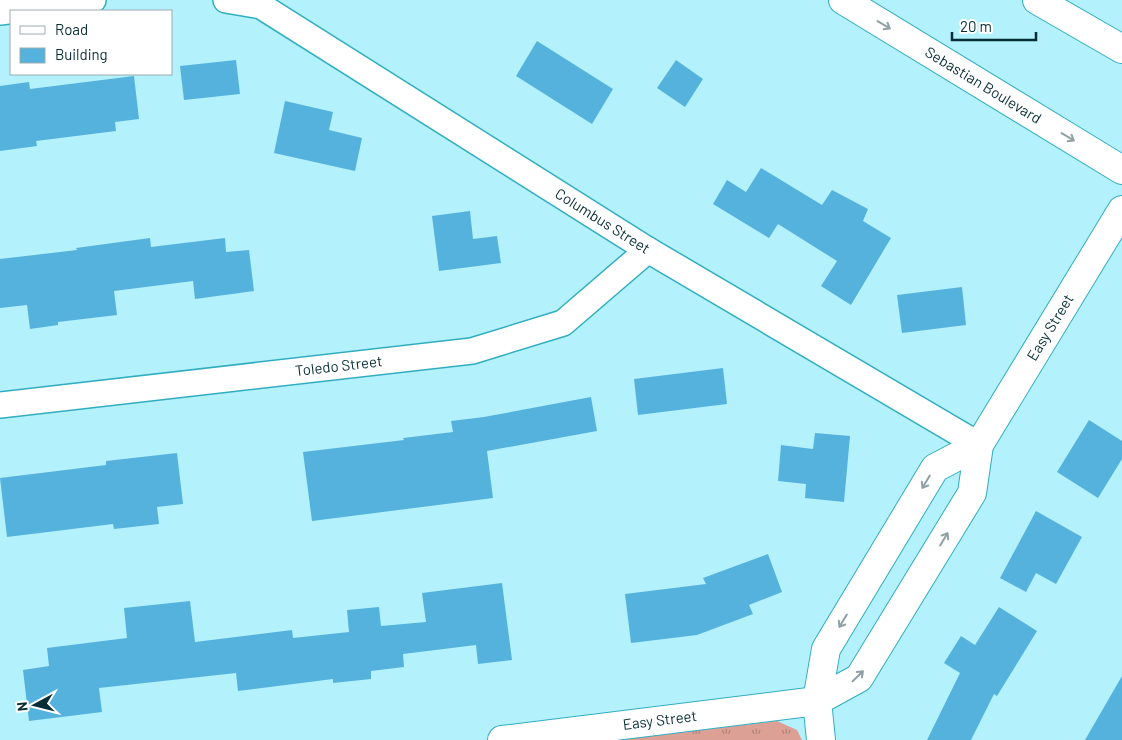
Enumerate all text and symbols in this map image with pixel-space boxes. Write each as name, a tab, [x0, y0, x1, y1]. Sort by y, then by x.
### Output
legend	[10, 10, 172, 75]
scale bar	[952, 10, 1036, 42]
text: 20 m	[960, 17, 992, 35]
text: Road	[55, 20, 88, 38]
one-way arrow	[877, 21, 891, 31]
street label: Sebastian Boulevard	[922, 42, 1045, 127]
text: Building	[55, 45, 108, 63]
one-way arrow	[1060, 133, 1074, 143]
street label: Columbus Street	[552, 184, 654, 257]
street label: Easy Street	[1023, 291, 1077, 364]
street label: Toledo Street	[294, 351, 383, 379]
one-way arrow	[921, 474, 931, 488]
one-way arrow	[939, 533, 949, 547]
one-way arrow	[837, 614, 847, 628]
one-way arrow	[852, 670, 864, 682]
north arrow	[10, 680, 60, 730]
text: N	[13, 701, 31, 712]
street label: Easy Street	[622, 706, 698, 733]

